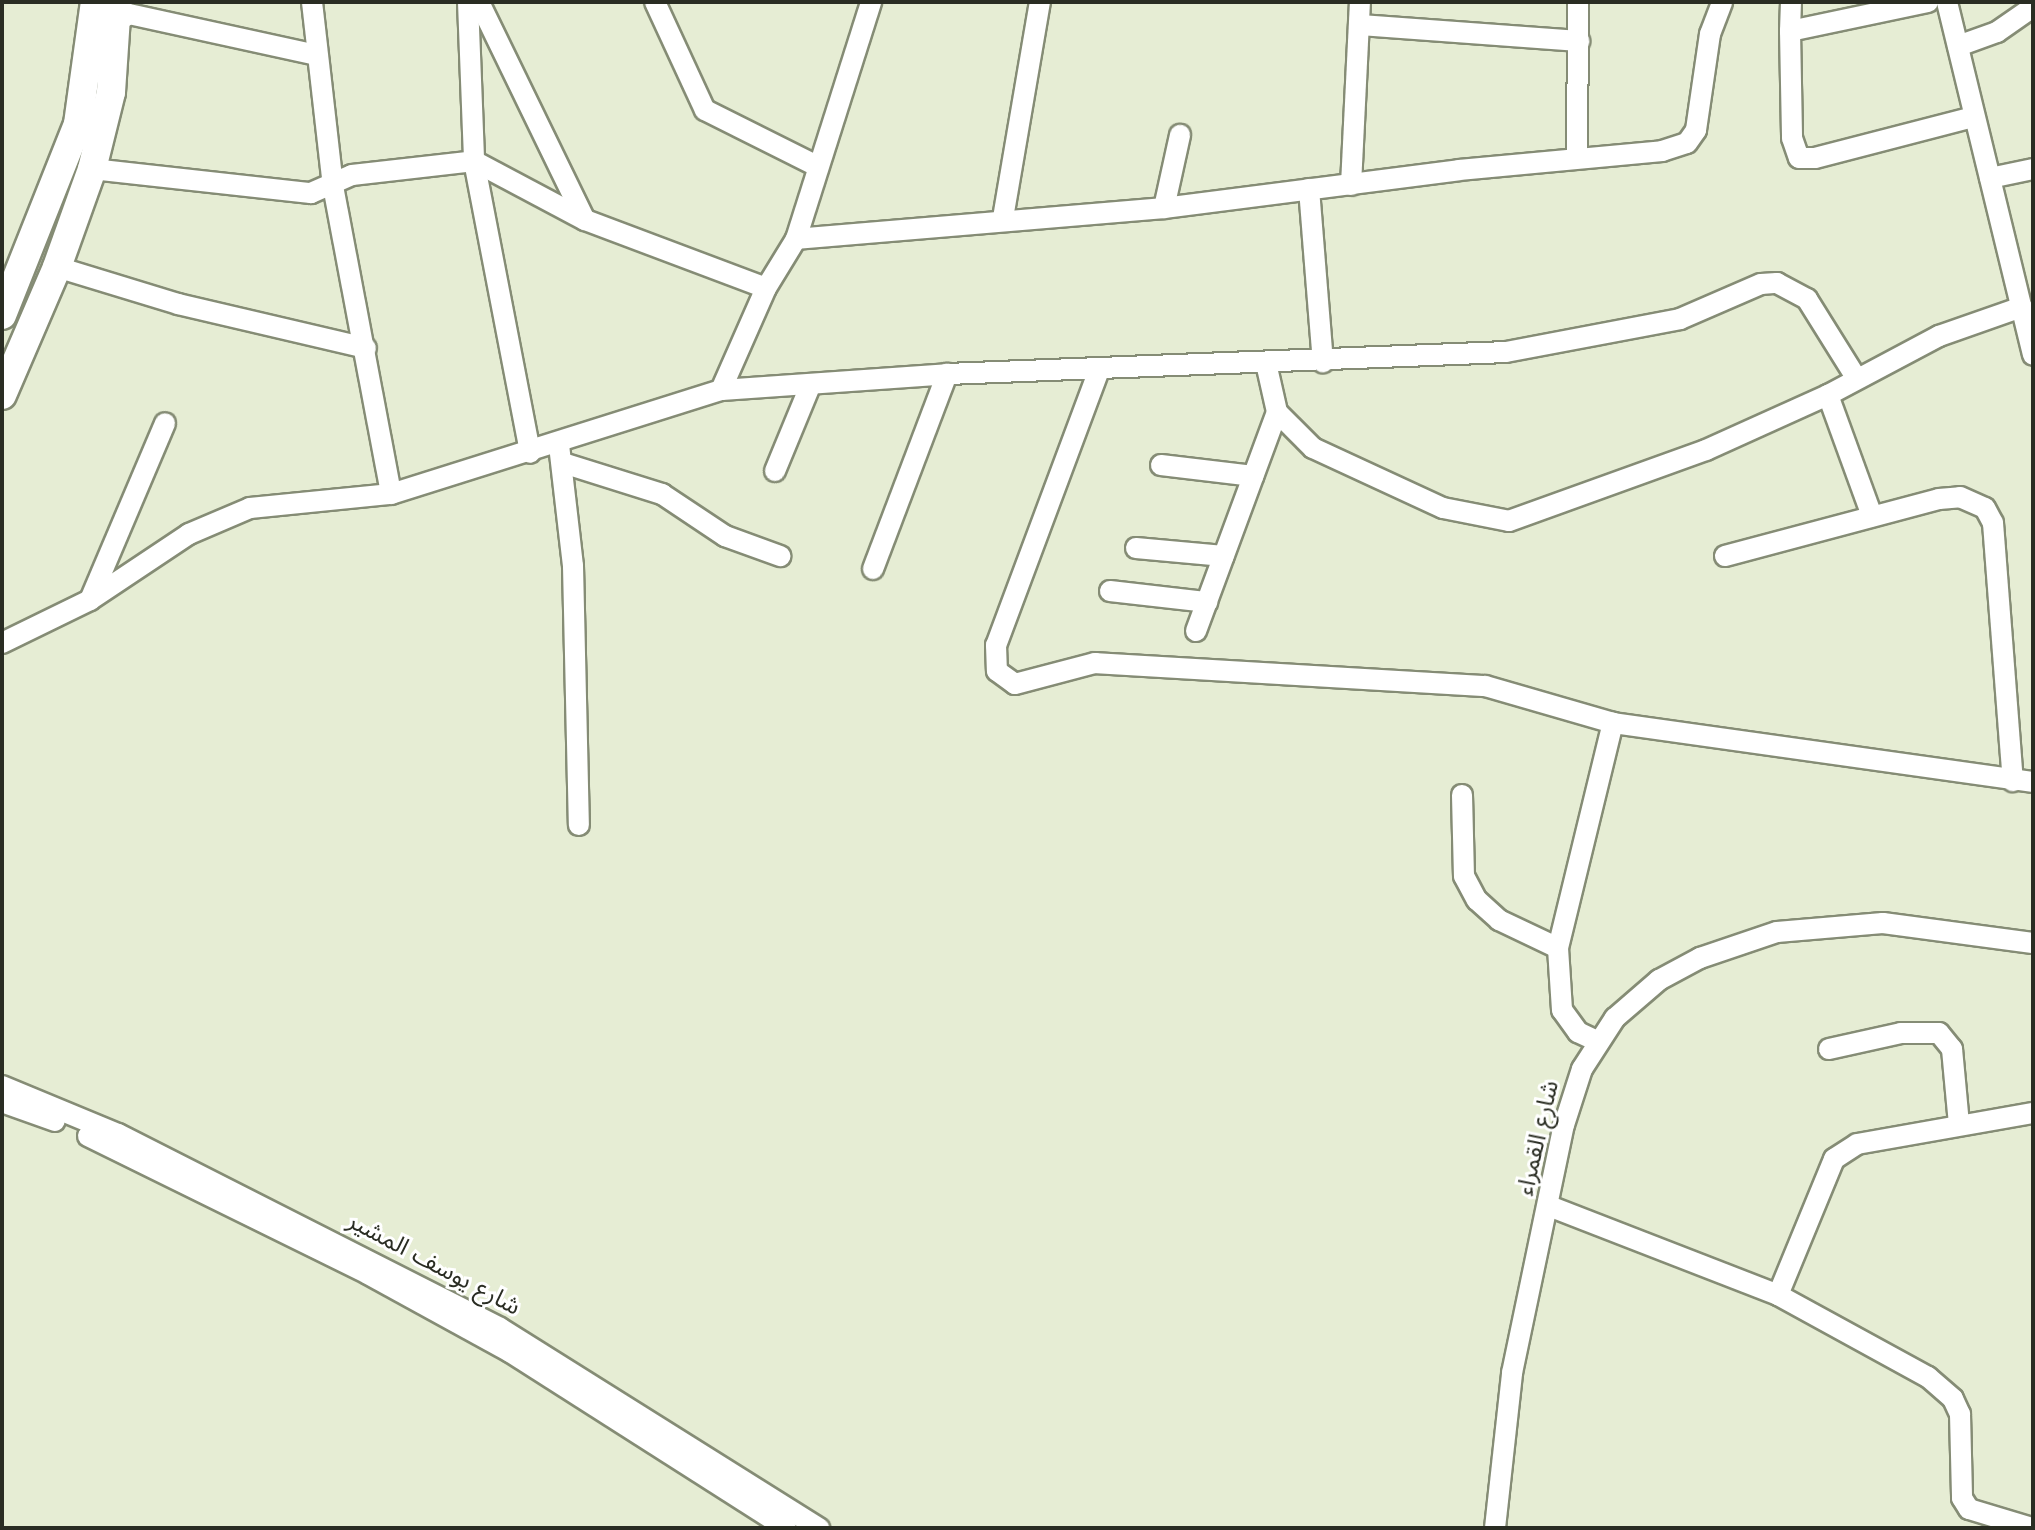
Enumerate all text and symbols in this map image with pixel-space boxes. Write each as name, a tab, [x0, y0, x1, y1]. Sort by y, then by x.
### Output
street label: شارع القمراء	[1511, 1078, 1565, 1198]
street label: شارع يوسف المشير	[343, 1206, 525, 1322]

